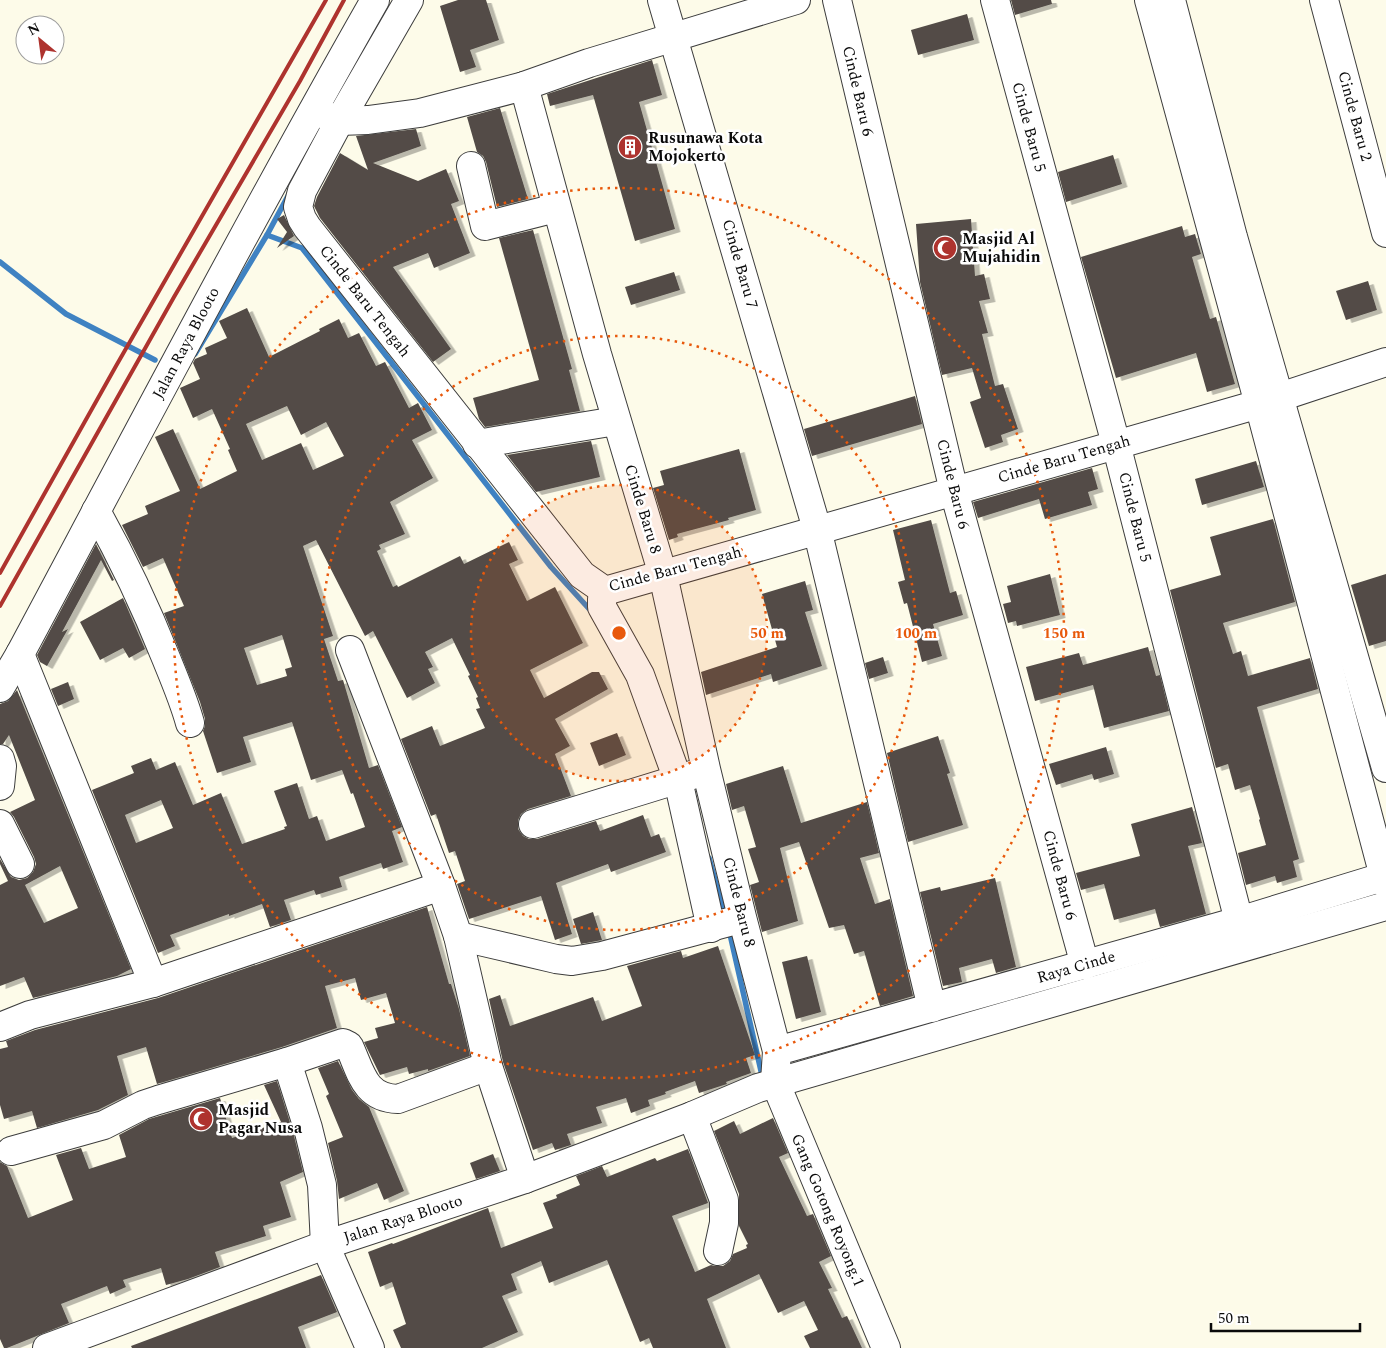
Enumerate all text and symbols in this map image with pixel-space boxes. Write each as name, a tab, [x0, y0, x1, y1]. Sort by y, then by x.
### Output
north arrow	[15, 15, 65, 65]
text: N	[24, 17, 44, 41]
street label: Cinde Baru 6	[836, 43, 880, 139]
street label: Cinde Baru 2	[1331, 68, 1379, 164]
street label: Cinde Baru 5	[1005, 79, 1053, 175]
place label: Rusunawa Kota Mojokerto	[648, 126, 763, 168]
building icon: Rusunawa Kota Mojokerto	[617, 134, 643, 160]
street label: Cinde Baru 7	[716, 216, 764, 312]
place label: Masjid Al Mujahidin	[962, 227, 1041, 269]
mosque icon: Masjid Al Mujahidin	[932, 235, 958, 261]
street label: Cinde Baru Tengah	[313, 240, 417, 362]
street label: Jalan Raya Blooto	[146, 283, 226, 403]
street label: Cinde Baru Tengah	[995, 429, 1133, 489]
street label: Cinde Baru 6	[930, 436, 976, 532]
street label: Cinde Baru 8	[618, 461, 668, 557]
street label: Cinde Baru 5	[1112, 469, 1158, 565]
street label: Cinde Baru Tengah	[606, 540, 744, 598]
text: 50 m	[750, 622, 785, 645]
text: 100 m	[895, 622, 938, 645]
text: 150 m	[1043, 622, 1086, 645]
centre of rings	[610, 624, 628, 642]
street label: Cinde Baru 6	[1036, 827, 1084, 923]
street label: Cinde Baru 8	[716, 854, 762, 950]
street label: Raya Cinde	[1034, 944, 1118, 990]
place label: Masjid Pagar Nusa	[218, 1098, 303, 1140]
mosque icon: Masjid Pagar Nusa	[188, 1106, 214, 1132]
street label: Gang Gotong Royong.1	[785, 1130, 871, 1290]
street label: Jalan Raya Blooto	[340, 1188, 466, 1250]
scale bar	[1211, 1300, 1360, 1332]
text: 50 m	[1218, 1307, 1250, 1330]

